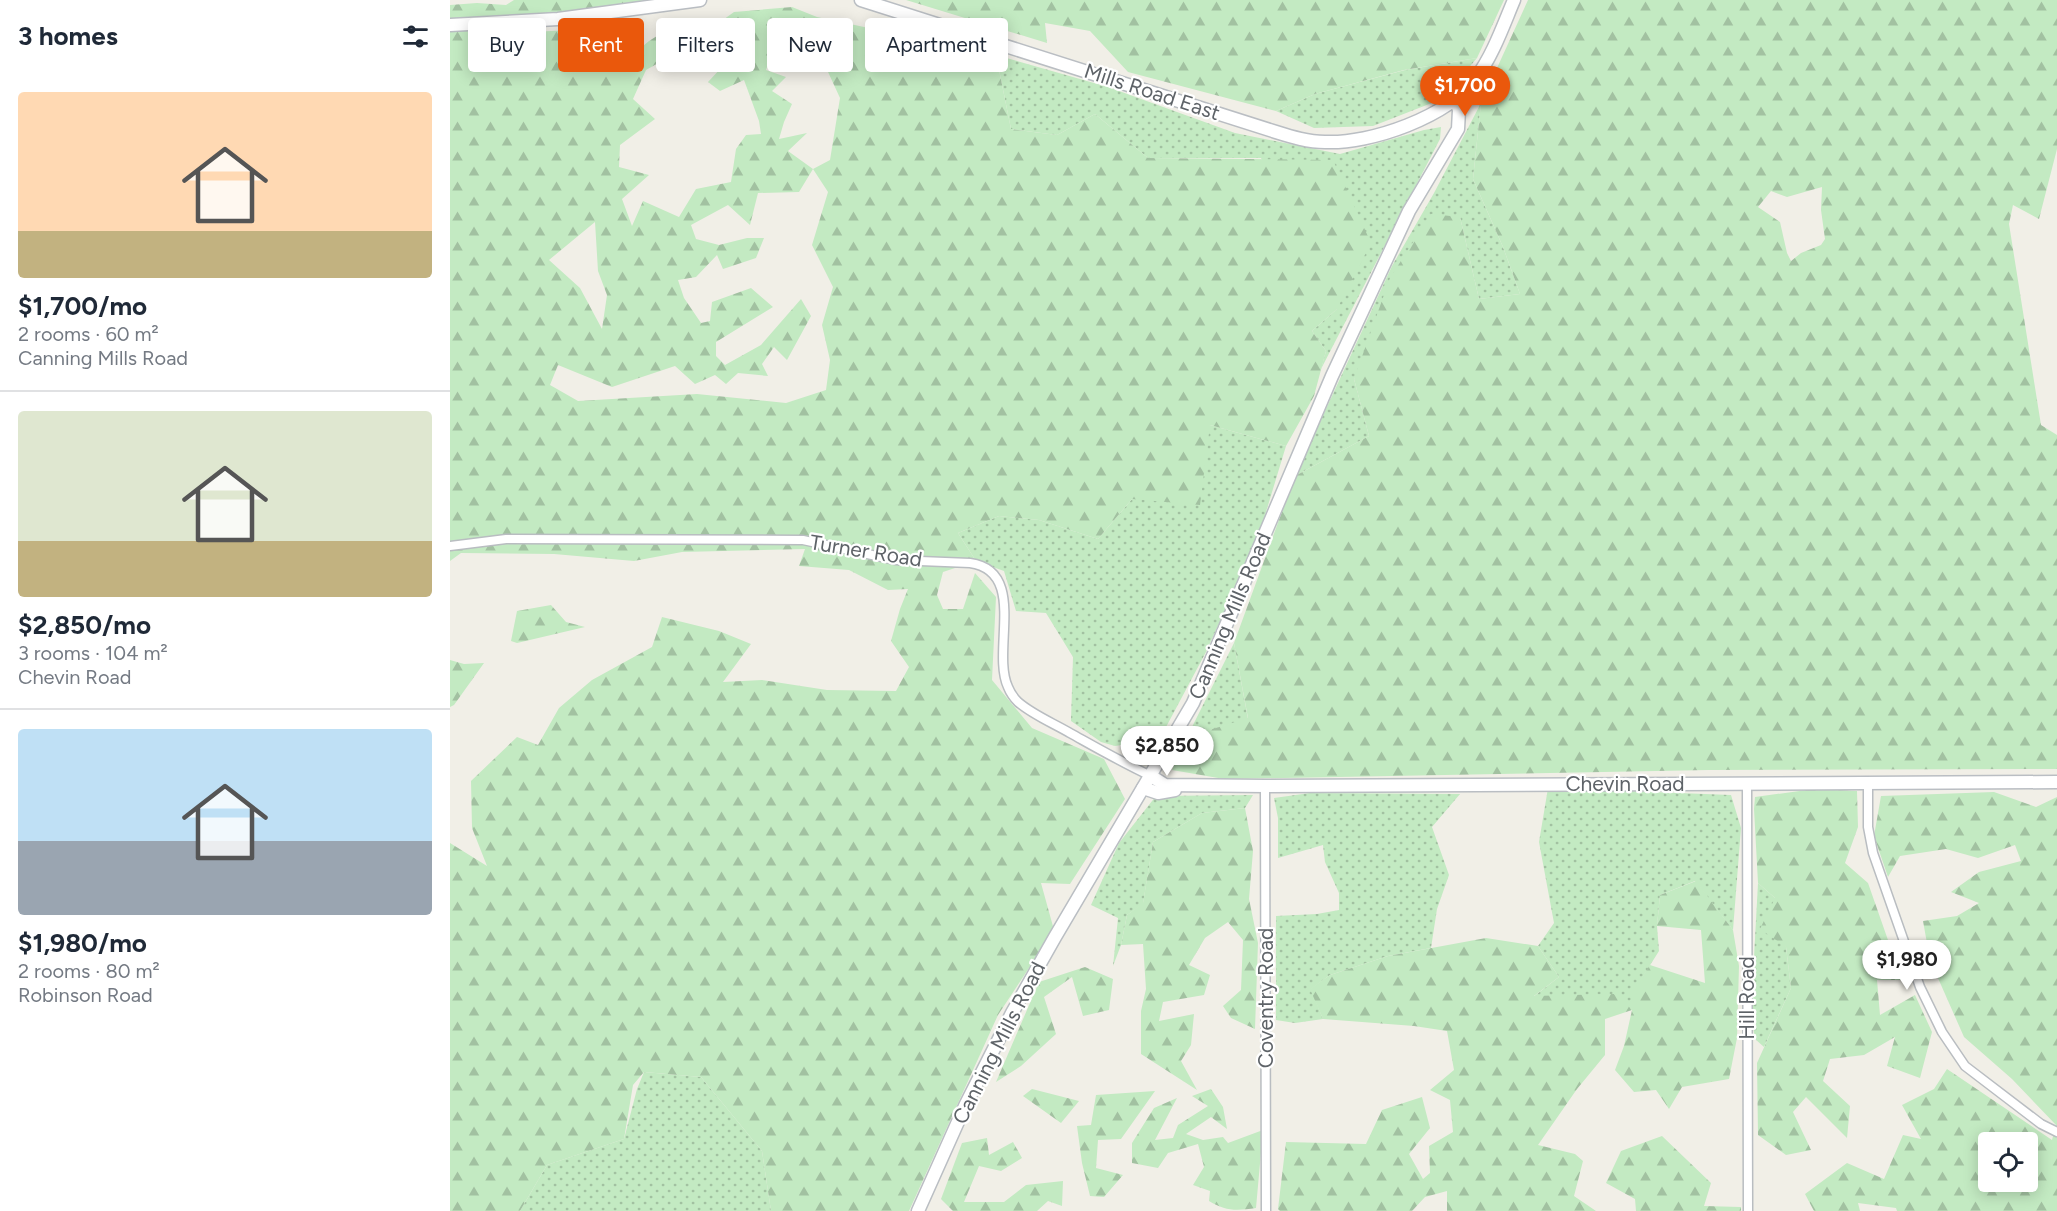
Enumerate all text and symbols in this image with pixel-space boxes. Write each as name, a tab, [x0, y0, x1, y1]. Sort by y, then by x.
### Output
chip: Buy	[468, 18, 546, 72]
chip: Rent	[558, 18, 644, 72]
chip: Filters	[656, 18, 755, 72]
chip: New	[767, 18, 853, 72]
chip: Apartment	[865, 18, 1008, 72]
text: 3 homes	[18, 20, 118, 52]
icon: filters	[399, 20, 432, 53]
street label: Mills Road East	[1081, 58, 1223, 125]
pin: $1,700	[1416, 66, 1514, 117]
text: $1,700	[1434, 73, 1496, 97]
icon: home	[171, 131, 279, 239]
text: $1,700/mo	[18, 290, 147, 322]
text: 2 rooms · 60 m²	[18, 322, 159, 346]
text: Canning Mills Road	[18, 346, 188, 370]
icon: home	[171, 450, 279, 558]
street label: Turner Road	[808, 529, 924, 572]
street label: Canning Mills Road	[1183, 529, 1276, 703]
text: $2,850/mo	[18, 609, 151, 641]
text: 3 rooms · 104 m²	[18, 641, 168, 665]
text: Chevin Road	[18, 665, 131, 689]
pin: $2,850	[1118, 726, 1216, 777]
text: $2,850	[1135, 733, 1199, 757]
icon: home	[171, 768, 279, 876]
street label: Chevin Road	[1565, 771, 1685, 796]
text: $1,980/mo	[18, 927, 147, 959]
street label: Coventry Road	[1253, 928, 1278, 1068]
pin: $1,980	[1858, 940, 1956, 991]
text: $1,980	[1876, 947, 1938, 971]
street label: Hill Road	[1734, 956, 1759, 1040]
street label: Canning Mills Road	[947, 958, 1050, 1128]
text: 2 rooms · 80 m²	[18, 959, 160, 983]
text: Robinson Road	[18, 983, 153, 1007]
map controls	[1978, 1132, 2038, 1192]
button: locate	[1978, 1132, 2038, 1192]

